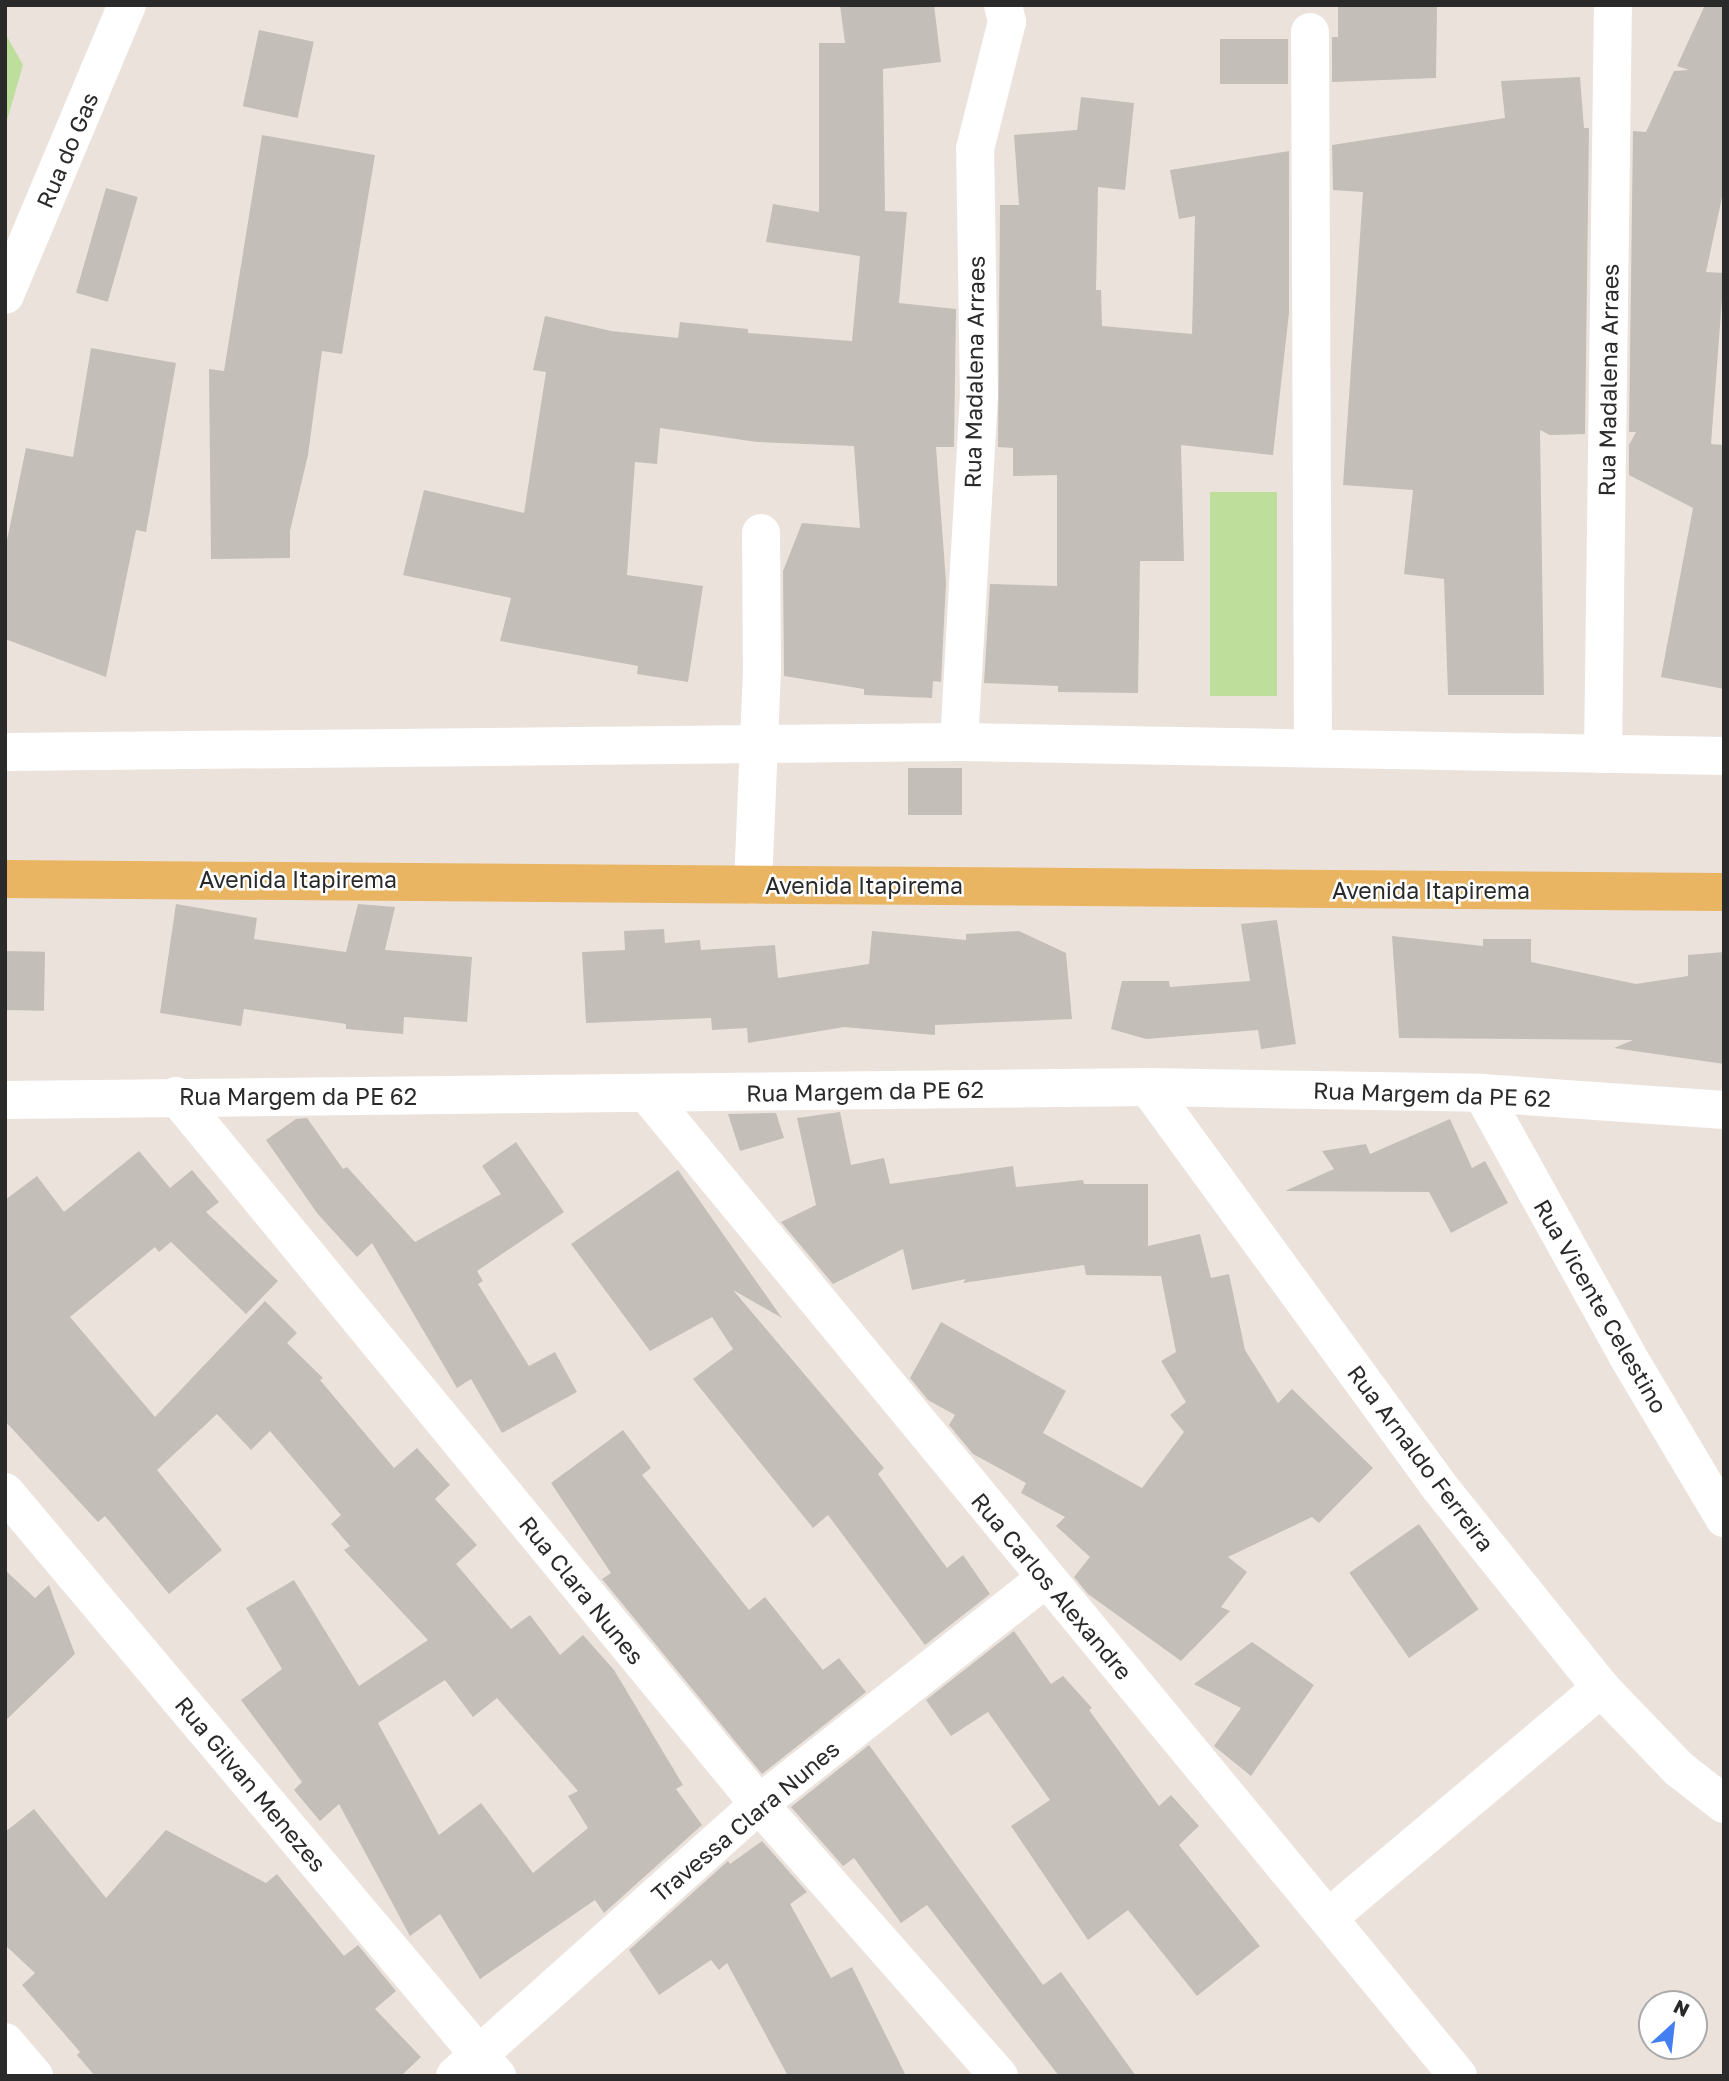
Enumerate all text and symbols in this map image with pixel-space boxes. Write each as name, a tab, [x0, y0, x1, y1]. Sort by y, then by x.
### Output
street label: Rua do Gas	[30, 88, 104, 212]
street label: Rua Madalena Arraes	[958, 255, 990, 489]
street label: Rua Madalena Arraes	[1592, 263, 1624, 497]
street label: Avenida Itapirema	[199, 865, 397, 893]
street label: Avenida Itapirema	[765, 871, 963, 899]
street label: Avenida Itapirema	[1332, 876, 1530, 904]
street label: Rua Margem da PE 62	[746, 1075, 984, 1107]
street label: Rua Margem da PE 62	[1313, 1076, 1551, 1112]
street label: Rua Margem da PE 62	[179, 1082, 417, 1110]
street label: Rua Vicente Celestino	[1528, 1194, 1674, 1418]
street label: Rua Arnaldo Ferreira	[1342, 1359, 1500, 1557]
street label: Rua Carlos Alexandre	[966, 1487, 1138, 1685]
street label: Rua Clara Nunes	[514, 1510, 650, 1670]
street label: Rua Gilvan Menezes	[170, 1691, 332, 1877]
street label: Travessa Clara Nunes	[645, 1734, 845, 1908]
north arrow	[1638, 1990, 1708, 2060]
text: N	[1670, 1994, 1694, 2021]

